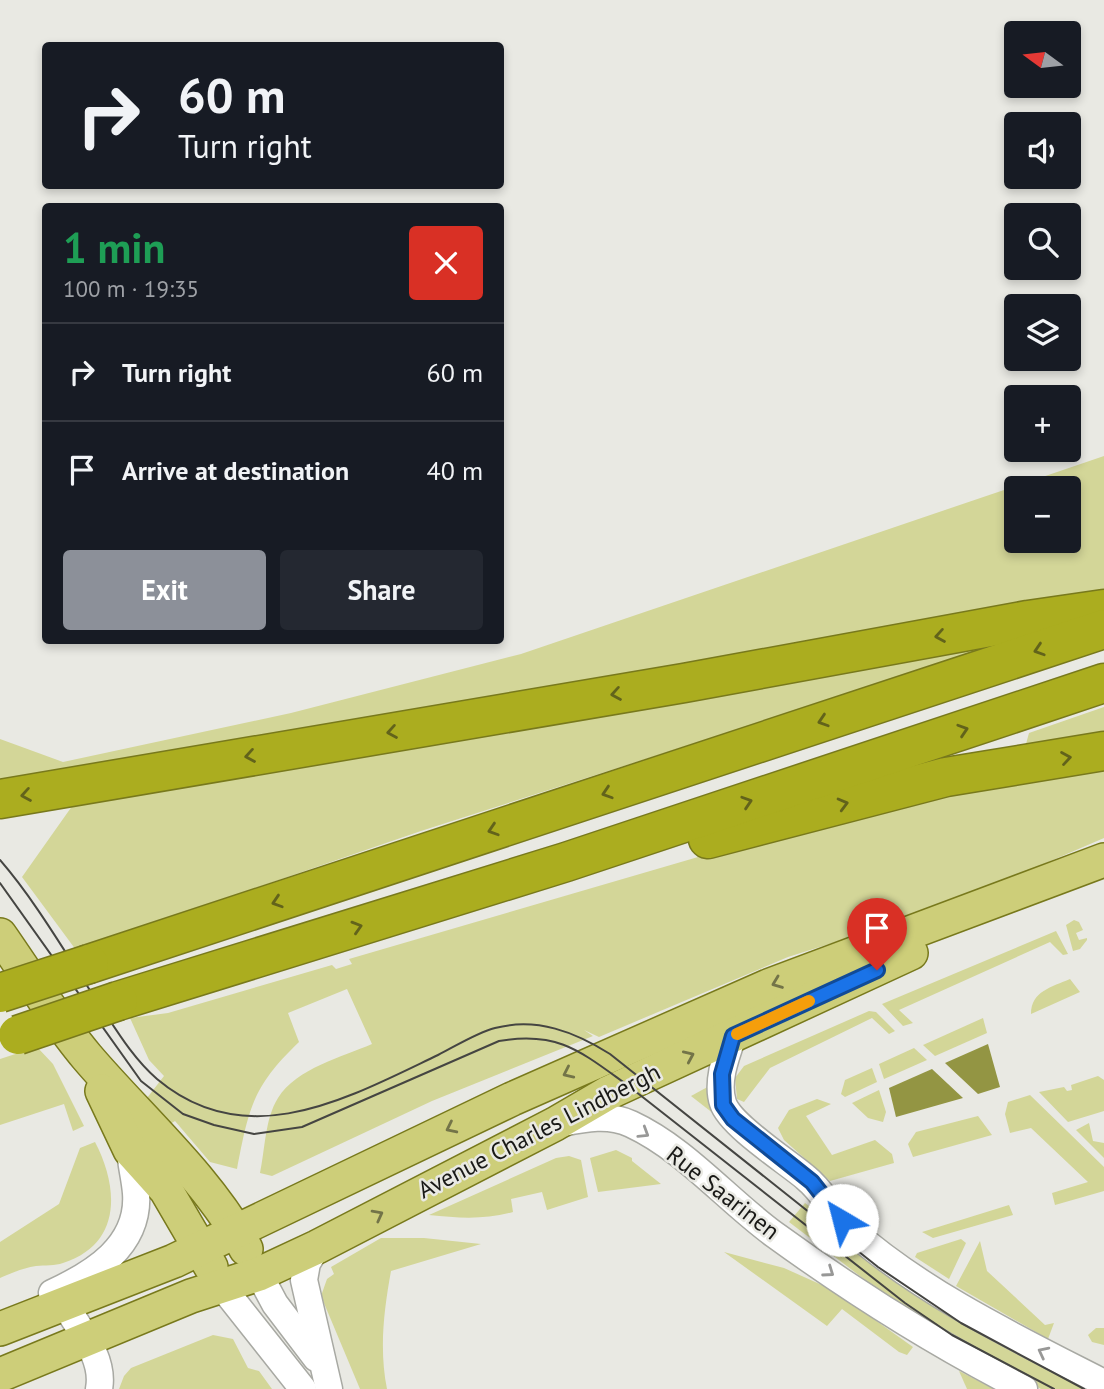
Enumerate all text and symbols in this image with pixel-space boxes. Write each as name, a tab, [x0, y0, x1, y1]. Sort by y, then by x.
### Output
north arrow	[1004, 21, 1082, 98]
map controls	[1004, 21, 1081, 553]
text: 60 m	[178, 63, 285, 127]
icon: right	[63, 70, 154, 161]
button: sound	[1004, 112, 1081, 189]
text: Turn right	[178, 125, 312, 167]
button: search	[1004, 203, 1081, 280]
text: 1 min	[63, 220, 165, 275]
button: close	[409, 226, 483, 300]
text: 100 m · 19:35	[63, 274, 199, 303]
button: layers	[1004, 294, 1081, 371]
icon: right	[63, 353, 101, 391]
text: Turn right	[122, 356, 231, 389]
text: 60 m	[427, 356, 483, 389]
button: +	[1004, 385, 1081, 462]
icon: arrive	[63, 451, 101, 489]
text: Arrive at destination	[122, 454, 349, 487]
text: 40 m	[427, 454, 483, 487]
button: −	[1004, 476, 1081, 553]
button: Exit	[63, 550, 266, 630]
button: Share	[280, 550, 483, 630]
one-way arrow	[934, 628, 946, 643]
one-way arrow	[1034, 642, 1046, 656]
one-way arrow	[611, 686, 622, 701]
one-way arrow	[818, 713, 830, 727]
one-way arrow	[386, 724, 398, 739]
one-way arrow	[956, 724, 968, 738]
one-way arrow	[244, 748, 256, 763]
one-way arrow	[1060, 751, 1072, 766]
one-way arrow	[602, 785, 614, 799]
one-way arrow	[20, 787, 32, 802]
one-way arrow	[740, 795, 752, 810]
one-way arrow	[837, 798, 849, 812]
one-way arrow	[487, 822, 499, 837]
one-way arrow	[271, 894, 283, 908]
pin	[847, 898, 907, 970]
icon: arrive	[858, 909, 896, 947]
one-way arrow	[350, 920, 362, 935]
one-way arrow	[772, 975, 784, 989]
one-way arrow	[682, 1050, 694, 1064]
street label: Avenue Charles Lindbergh	[412, 1056, 665, 1205]
one-way arrow	[563, 1065, 576, 1079]
one-way arrow	[446, 1120, 458, 1134]
one-way arrow	[637, 1124, 650, 1137]
street label: Rue Saarinen	[661, 1139, 786, 1246]
position arrow	[805, 1183, 879, 1257]
one-way arrow	[370, 1210, 383, 1223]
one-way arrow	[821, 1264, 834, 1276]
one-way arrow	[1038, 1346, 1050, 1360]

